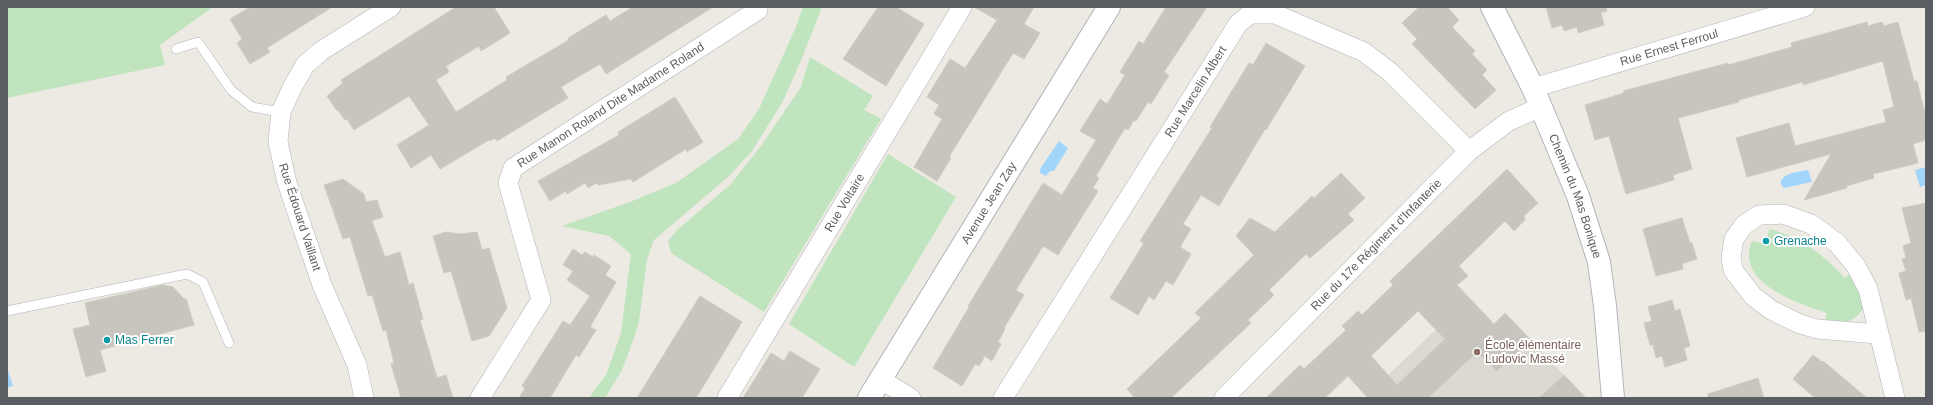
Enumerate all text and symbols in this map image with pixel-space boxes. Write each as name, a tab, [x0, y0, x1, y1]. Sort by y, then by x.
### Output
street label: Rue Ernest Ferroul	[1618, 26, 1720, 69]
street label: Rue Manon Roland Dite Madame Roland	[514, 40, 707, 170]
street label: Rue Marcelin Albert	[1162, 43, 1230, 140]
street label: Chemin du Mas Bonique	[1546, 132, 1604, 260]
street label: Avenue Jean Zay	[958, 159, 1019, 246]
street label: Rue Édouard Vaillant	[276, 161, 325, 273]
street label: Rue Voltaire	[822, 171, 867, 234]
street label: Rue du 17e Régiment d'Infanterie	[1308, 176, 1444, 313]
place label: Grenache	[1774, 234, 1827, 248]
marker: Grenache	[1761, 236, 1771, 246]
place label: Mas Ferrer	[115, 333, 174, 347]
marker: Mas Ferrer	[102, 335, 112, 345]
place label: École élémentaire Ludovic Massé	[1485, 337, 1581, 366]
marker: École élémentaire Ludovic Massé	[1472, 347, 1482, 357]

